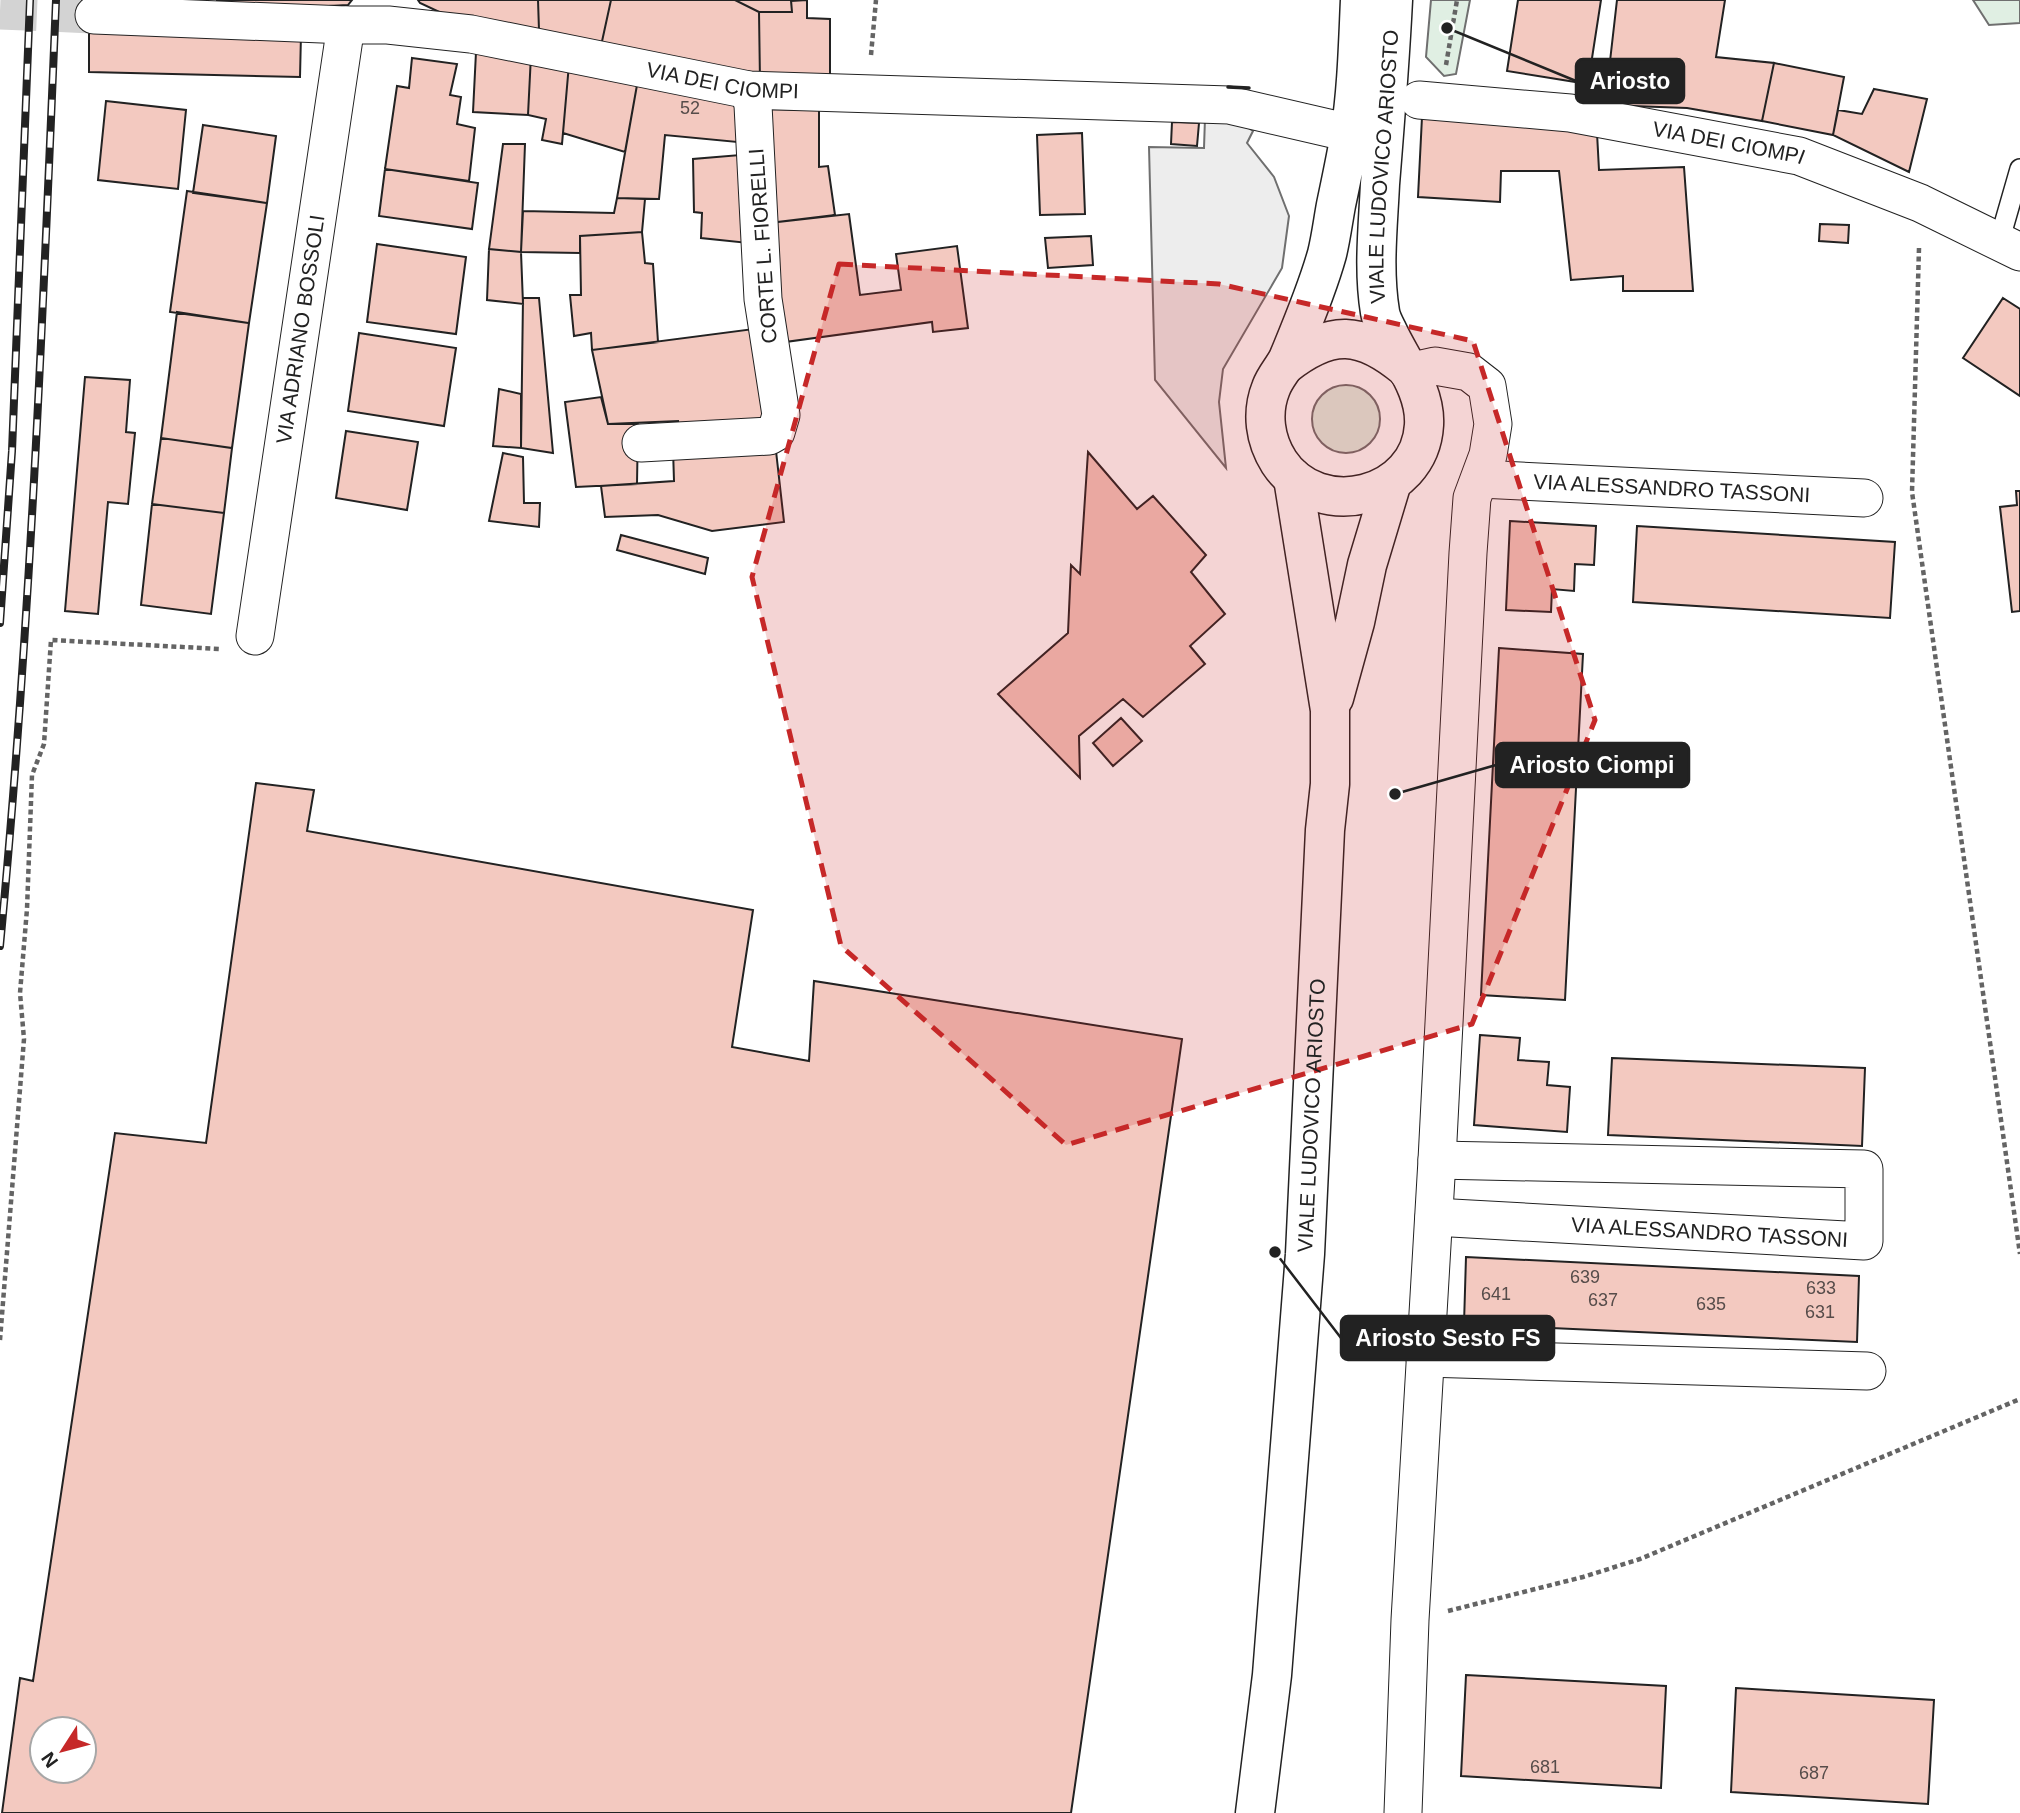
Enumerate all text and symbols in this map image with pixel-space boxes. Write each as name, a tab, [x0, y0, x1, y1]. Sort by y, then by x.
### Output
street label: VIALE LUDOVICO ARIOSTO	[1364, 29, 1402, 305]
street label: VIA DEI CIOMPI	[645, 58, 799, 103]
callout: Ariosto	[1576, 59, 1684, 103]
text: Ariosto	[1590, 68, 1670, 94]
house number: 52	[680, 98, 700, 118]
street label: VIA DEI CIOMPI	[1651, 117, 1808, 168]
street label: CORTE L. FIORELLI	[744, 148, 781, 344]
street label: VIA ADRIANO BOSSOLI	[272, 213, 329, 445]
street label: VIA ALESSANDRO TASSONI	[1533, 470, 1811, 506]
callout: Ariosto Ciompi	[1496, 743, 1689, 787]
text: Ariosto Ciompi	[1510, 752, 1674, 778]
street label: VIALE LUDOVICO ARIOSTO	[1293, 978, 1329, 1253]
street label: VIA ALESSANDRO TASSONI	[1571, 1213, 1849, 1251]
house number: 639	[1570, 1267, 1600, 1287]
house number: 633	[1806, 1278, 1836, 1298]
house number: 641	[1481, 1284, 1511, 1304]
house number: 637	[1588, 1290, 1618, 1310]
house number: 635	[1696, 1294, 1726, 1314]
house number: 631	[1805, 1302, 1835, 1322]
callout: Ariosto Sesto FS	[1341, 1316, 1554, 1360]
text: Ariosto Sesto FS	[1355, 1325, 1541, 1351]
north arrow	[28, 1715, 98, 1785]
text: N	[37, 1748, 62, 1771]
house number: 681	[1530, 1757, 1560, 1777]
house number: 687	[1799, 1763, 1829, 1783]

